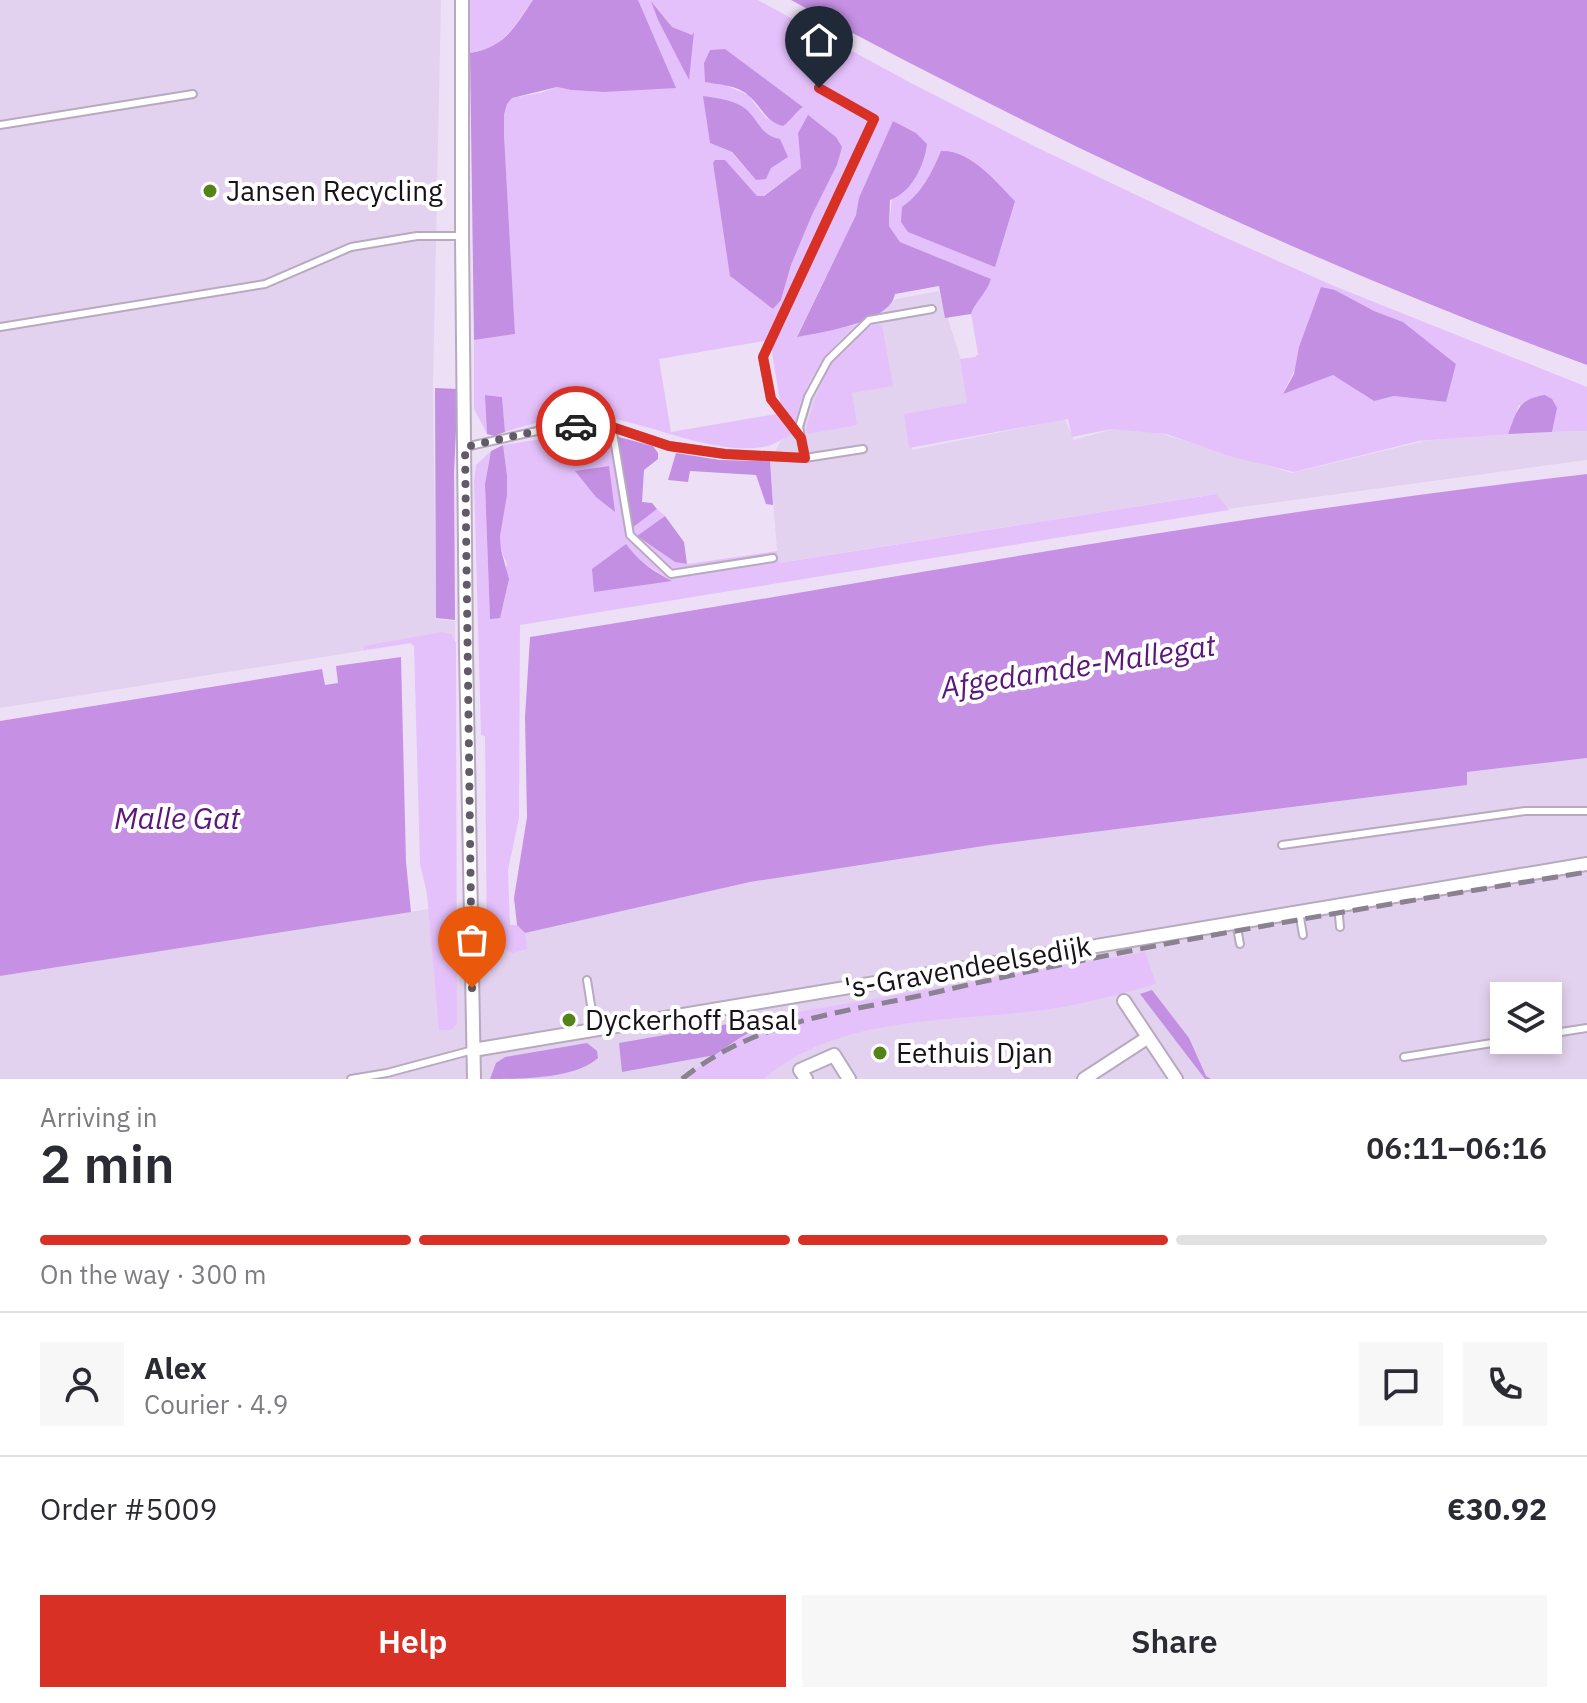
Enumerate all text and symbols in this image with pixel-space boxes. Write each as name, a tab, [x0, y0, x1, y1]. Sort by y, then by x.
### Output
pin	[785, 6, 853, 88]
icon: home	[797, 18, 841, 62]
place label: Jansen Recycling	[226, 172, 443, 209]
marker: Jansen Recycling	[201, 182, 219, 200]
courier	[536, 386, 616, 466]
icon: car	[554, 404, 598, 448]
water label: Afgedamde-Mallegat	[937, 624, 1219, 707]
water label: Malle Gat	[114, 798, 241, 837]
pin	[438, 906, 506, 988]
icon: bag	[450, 918, 494, 962]
street label: 's-Gravendeelsedijk	[842, 927, 1094, 1006]
map controls	[1490, 982, 1562, 1054]
button: layers	[1490, 982, 1562, 1054]
place label: Dyckerhoff Basal	[585, 1001, 797, 1038]
marker: Dyckerhoff Basal	[560, 1011, 578, 1029]
place label: Eethuis Djan	[896, 1034, 1053, 1071]
marker: Eethuis Djan	[871, 1044, 889, 1062]
text: Arriving in	[40, 1100, 157, 1134]
text: 06:11–06:16	[1366, 1128, 1547, 1167]
text: 2 min	[40, 1130, 175, 1197]
text: On the way · 300 m	[40, 1257, 266, 1291]
button: person	[40, 1342, 124, 1426]
button: chat	[1359, 1342, 1443, 1426]
button: phone	[1463, 1342, 1547, 1426]
text: Alex	[144, 1348, 207, 1387]
text: Courier · 4.9	[144, 1387, 288, 1421]
text: Order #5009	[40, 1489, 217, 1528]
text: €30.92	[1447, 1489, 1547, 1528]
button: Help	[40, 1595, 786, 1687]
button: Share	[802, 1595, 1547, 1687]

